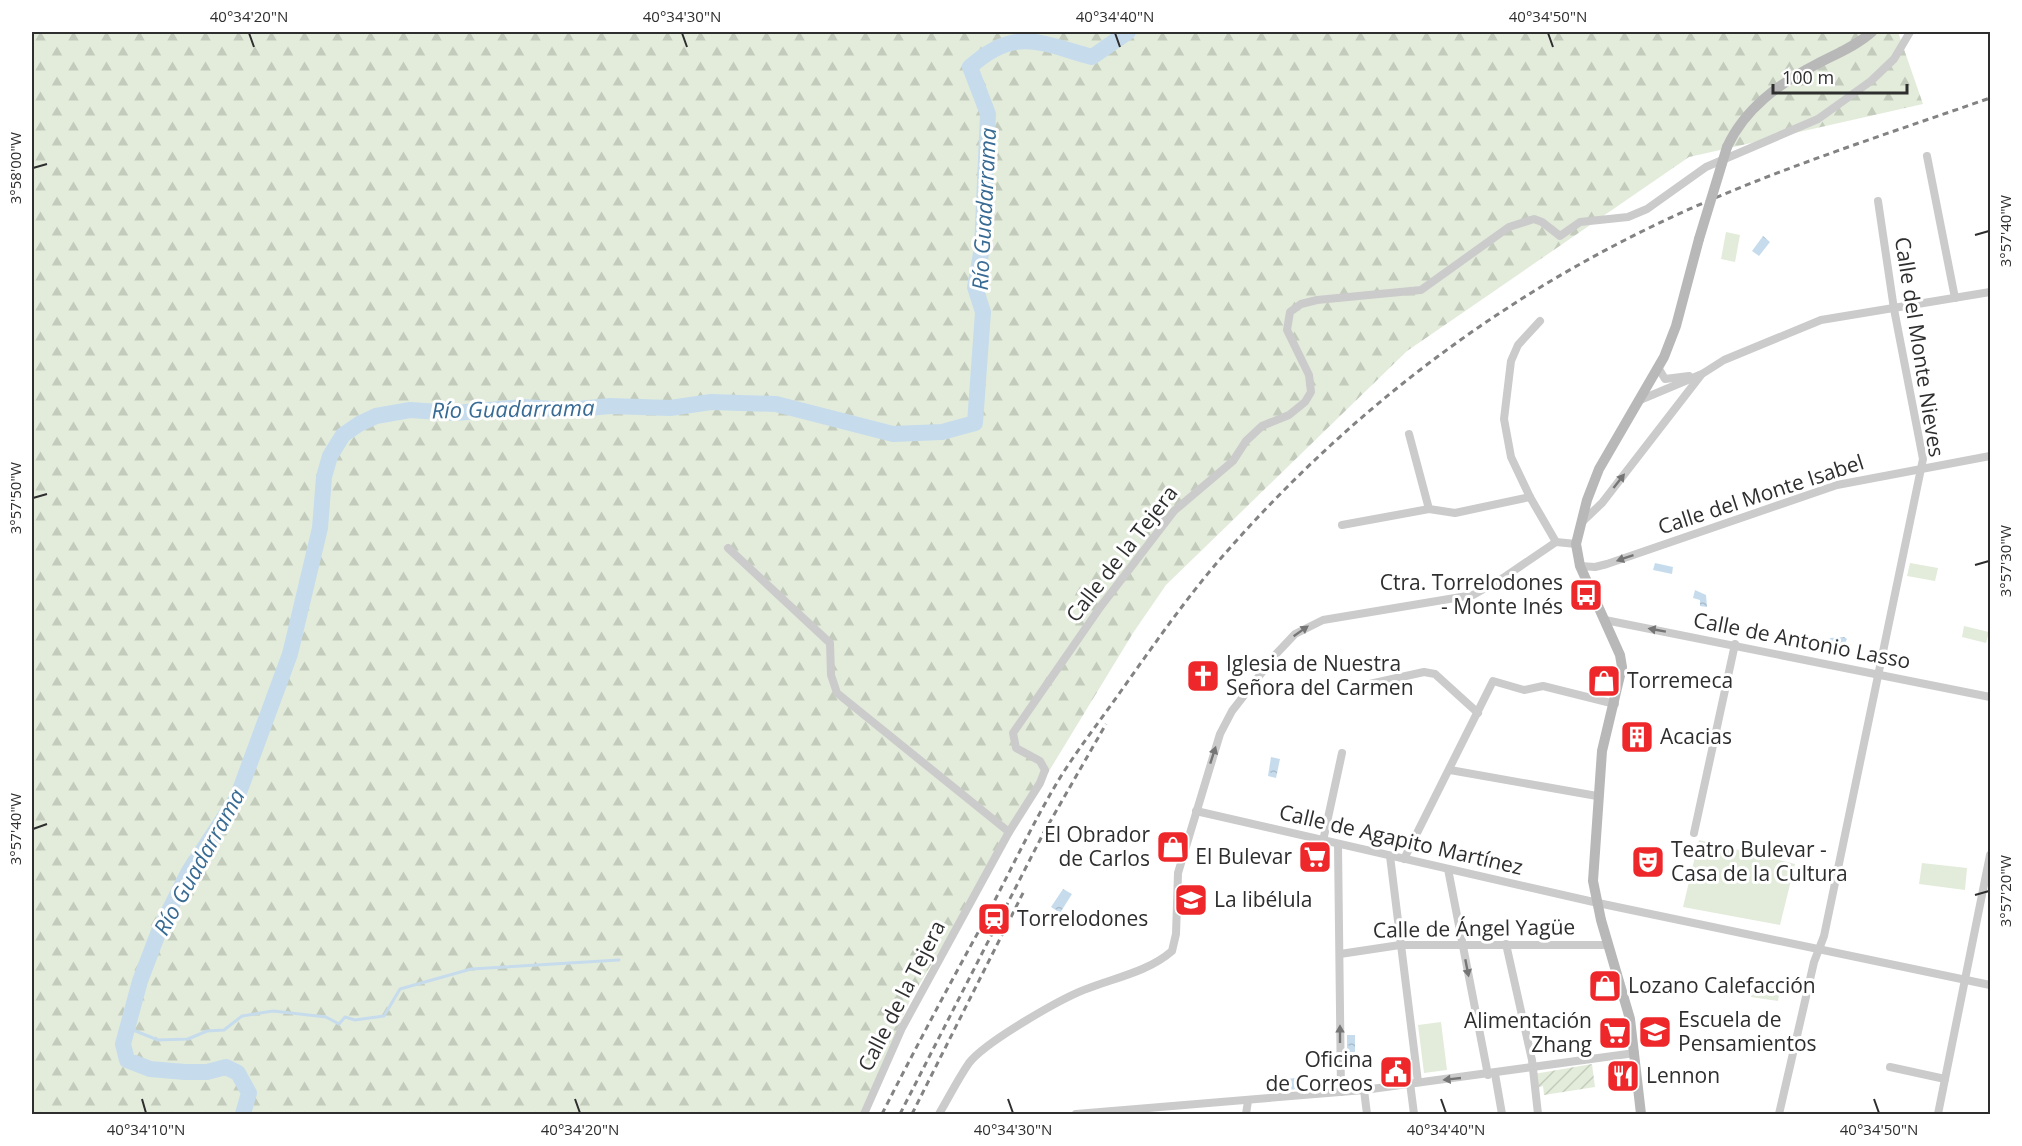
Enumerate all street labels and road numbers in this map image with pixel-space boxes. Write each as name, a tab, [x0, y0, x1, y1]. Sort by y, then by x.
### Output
street label: Calle del Monte Nieves	[1889, 235, 1951, 459]
street label: Calle del Monte Isabel	[1654, 448, 1867, 541]
street label: Calle de la Tejera	[1059, 479, 1183, 627]
street label: Calle de Antonio Lasso	[1691, 605, 1913, 675]
street label: Calle de Agapito Martínez	[1277, 797, 1526, 881]
street label: Calle de Ángel Yagüe	[1373, 912, 1575, 944]
street label: Calle de la Tejera	[851, 915, 951, 1076]

